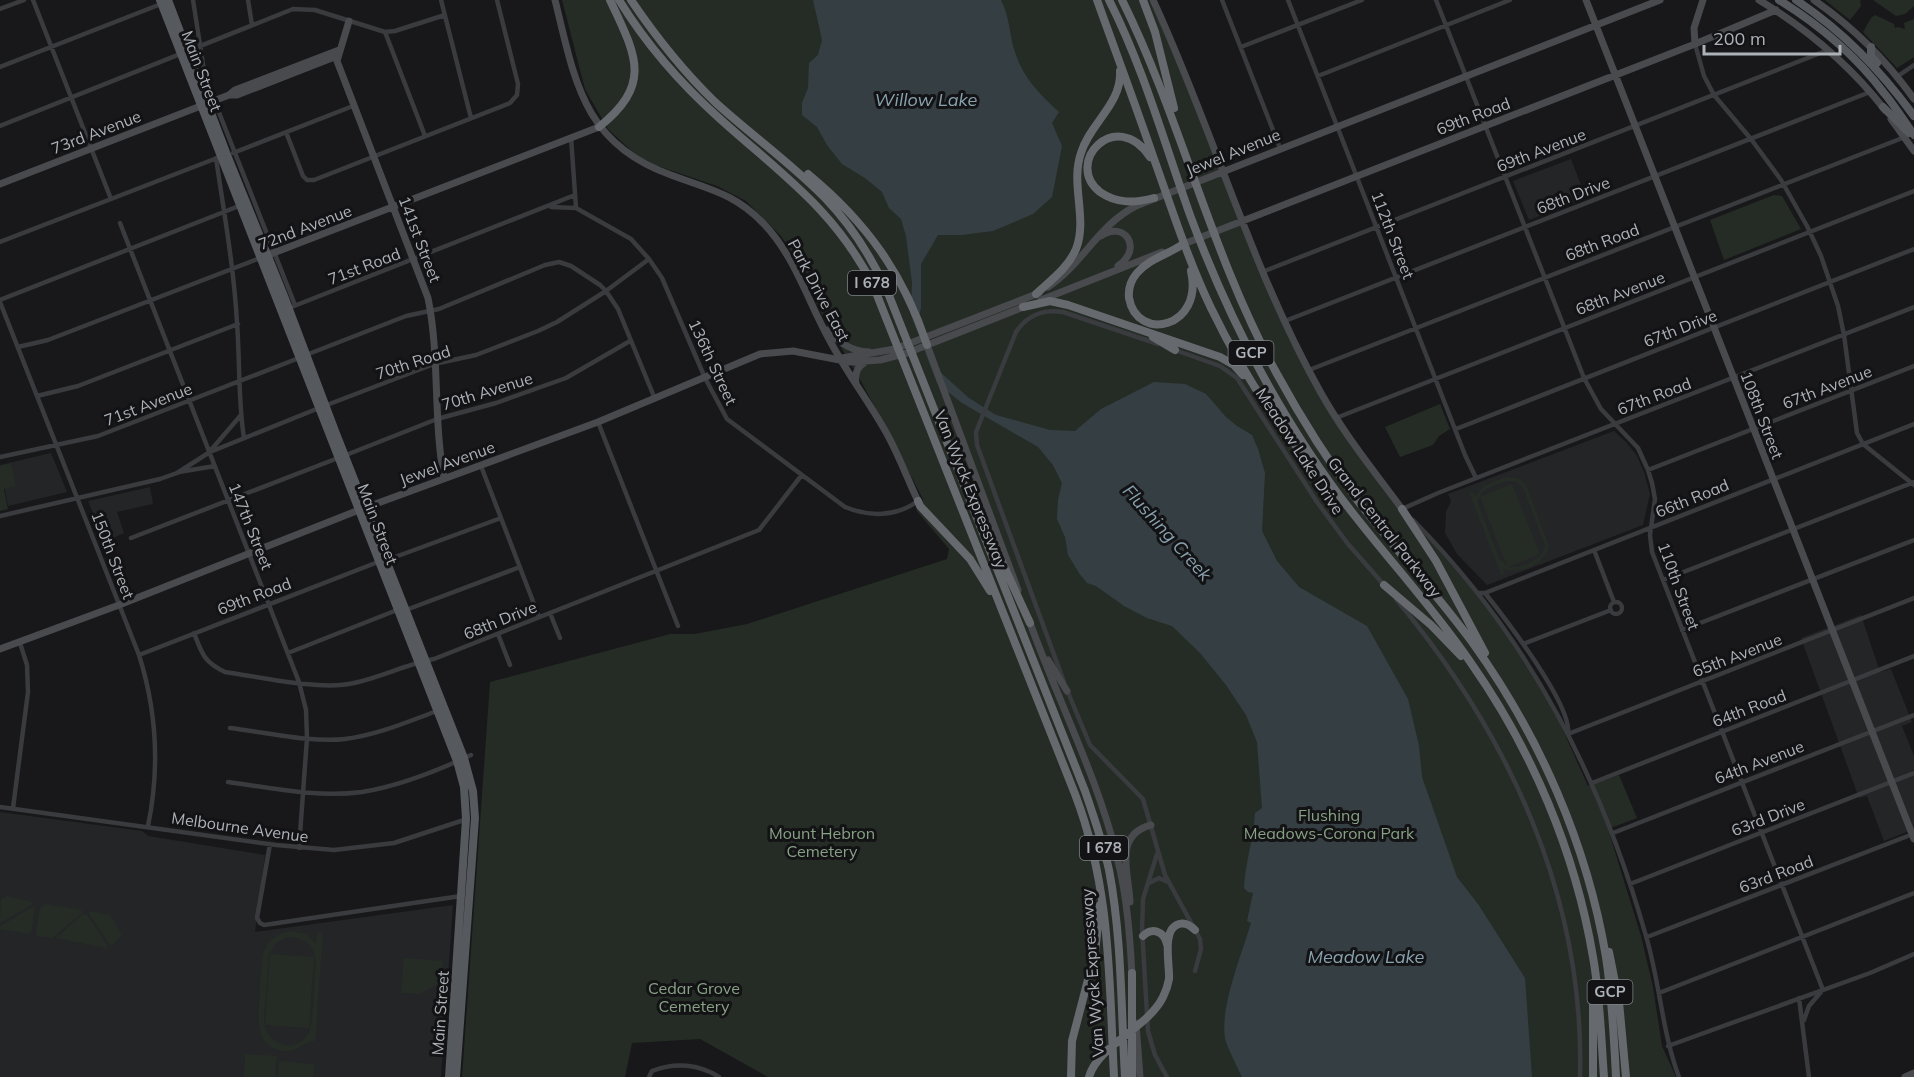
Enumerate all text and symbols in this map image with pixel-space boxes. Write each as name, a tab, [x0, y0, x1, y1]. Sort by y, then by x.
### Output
scale bar	[1704, 18, 1840, 56]
text: 200 m	[1713, 27, 1766, 50]
street label: Main Street	[177, 28, 227, 115]
water label: Willow Lake	[875, 88, 978, 111]
street label: 69th Road	[1433, 93, 1513, 139]
street label: 73rd Avenue	[48, 106, 144, 158]
street label: Jewel Avenue	[1183, 124, 1283, 180]
street label: 69th Avenue	[1493, 124, 1589, 176]
street label: 68th Drive	[1533, 172, 1613, 218]
street label: 112th Street	[1367, 188, 1419, 282]
street label: 141st Street	[394, 193, 446, 285]
street label: 72nd Avenue	[256, 200, 354, 254]
street label: 68th Road	[1562, 219, 1642, 265]
street label: Park Drive East	[784, 235, 855, 345]
street label: 71st Road	[325, 243, 403, 289]
street label: 68th Avenue	[1572, 267, 1668, 319]
road number: I 678	[848, 271, 896, 295]
street label: 67th Drive	[1640, 305, 1720, 351]
street label: 136th Street	[684, 316, 742, 408]
street label: 70th Road	[373, 341, 453, 383]
road number: GCP	[1228, 341, 1274, 365]
street label: 67th Avenue	[1779, 361, 1875, 413]
street label: 70th Avenue	[439, 368, 535, 414]
street label: 108th Street	[1736, 368, 1788, 462]
street label: 67th Road	[1614, 373, 1694, 419]
street label: 71st Avenue	[101, 378, 195, 430]
street label: Meadow Lake Drive	[1252, 384, 1348, 518]
street label: Van Wyck Expressway	[930, 407, 1012, 572]
street label: Jewel Avenue	[397, 436, 497, 490]
street label: Grand Central Parkway	[1324, 453, 1446, 602]
street label: 66th Road	[1652, 474, 1732, 522]
street label: 147th Street	[224, 480, 278, 573]
water label: Flushing Creek	[1118, 480, 1217, 586]
street label: Main Street	[353, 481, 403, 568]
street label: 150th Street	[87, 508, 139, 602]
street label: 110th Street	[1654, 539, 1704, 633]
street label: 69th Road	[214, 573, 294, 619]
street label: 68th Drive	[461, 596, 539, 644]
street label: 65th Avenue	[1689, 629, 1785, 681]
street label: 64th Road	[1709, 685, 1789, 731]
street label: 64th Avenue	[1711, 736, 1807, 788]
street label: 63rd Drive	[1728, 794, 1808, 840]
park label: Flushing Meadows-Corona Park	[1244, 805, 1415, 843]
street label: Melbourne Avenue	[170, 807, 310, 847]
park label: Mount Hebron Cemetery	[769, 823, 875, 861]
road number: I 678	[1080, 836, 1128, 860]
street label: 63rd Road	[1736, 851, 1816, 897]
street label: Van Wyck Expressway	[1076, 888, 1108, 1058]
water label: Meadow Lake	[1308, 945, 1425, 968]
street label: Main Street	[427, 970, 453, 1056]
park label: Cedar Grove Cemetery	[648, 978, 740, 1016]
road number: GCP	[1588, 980, 1632, 1004]

